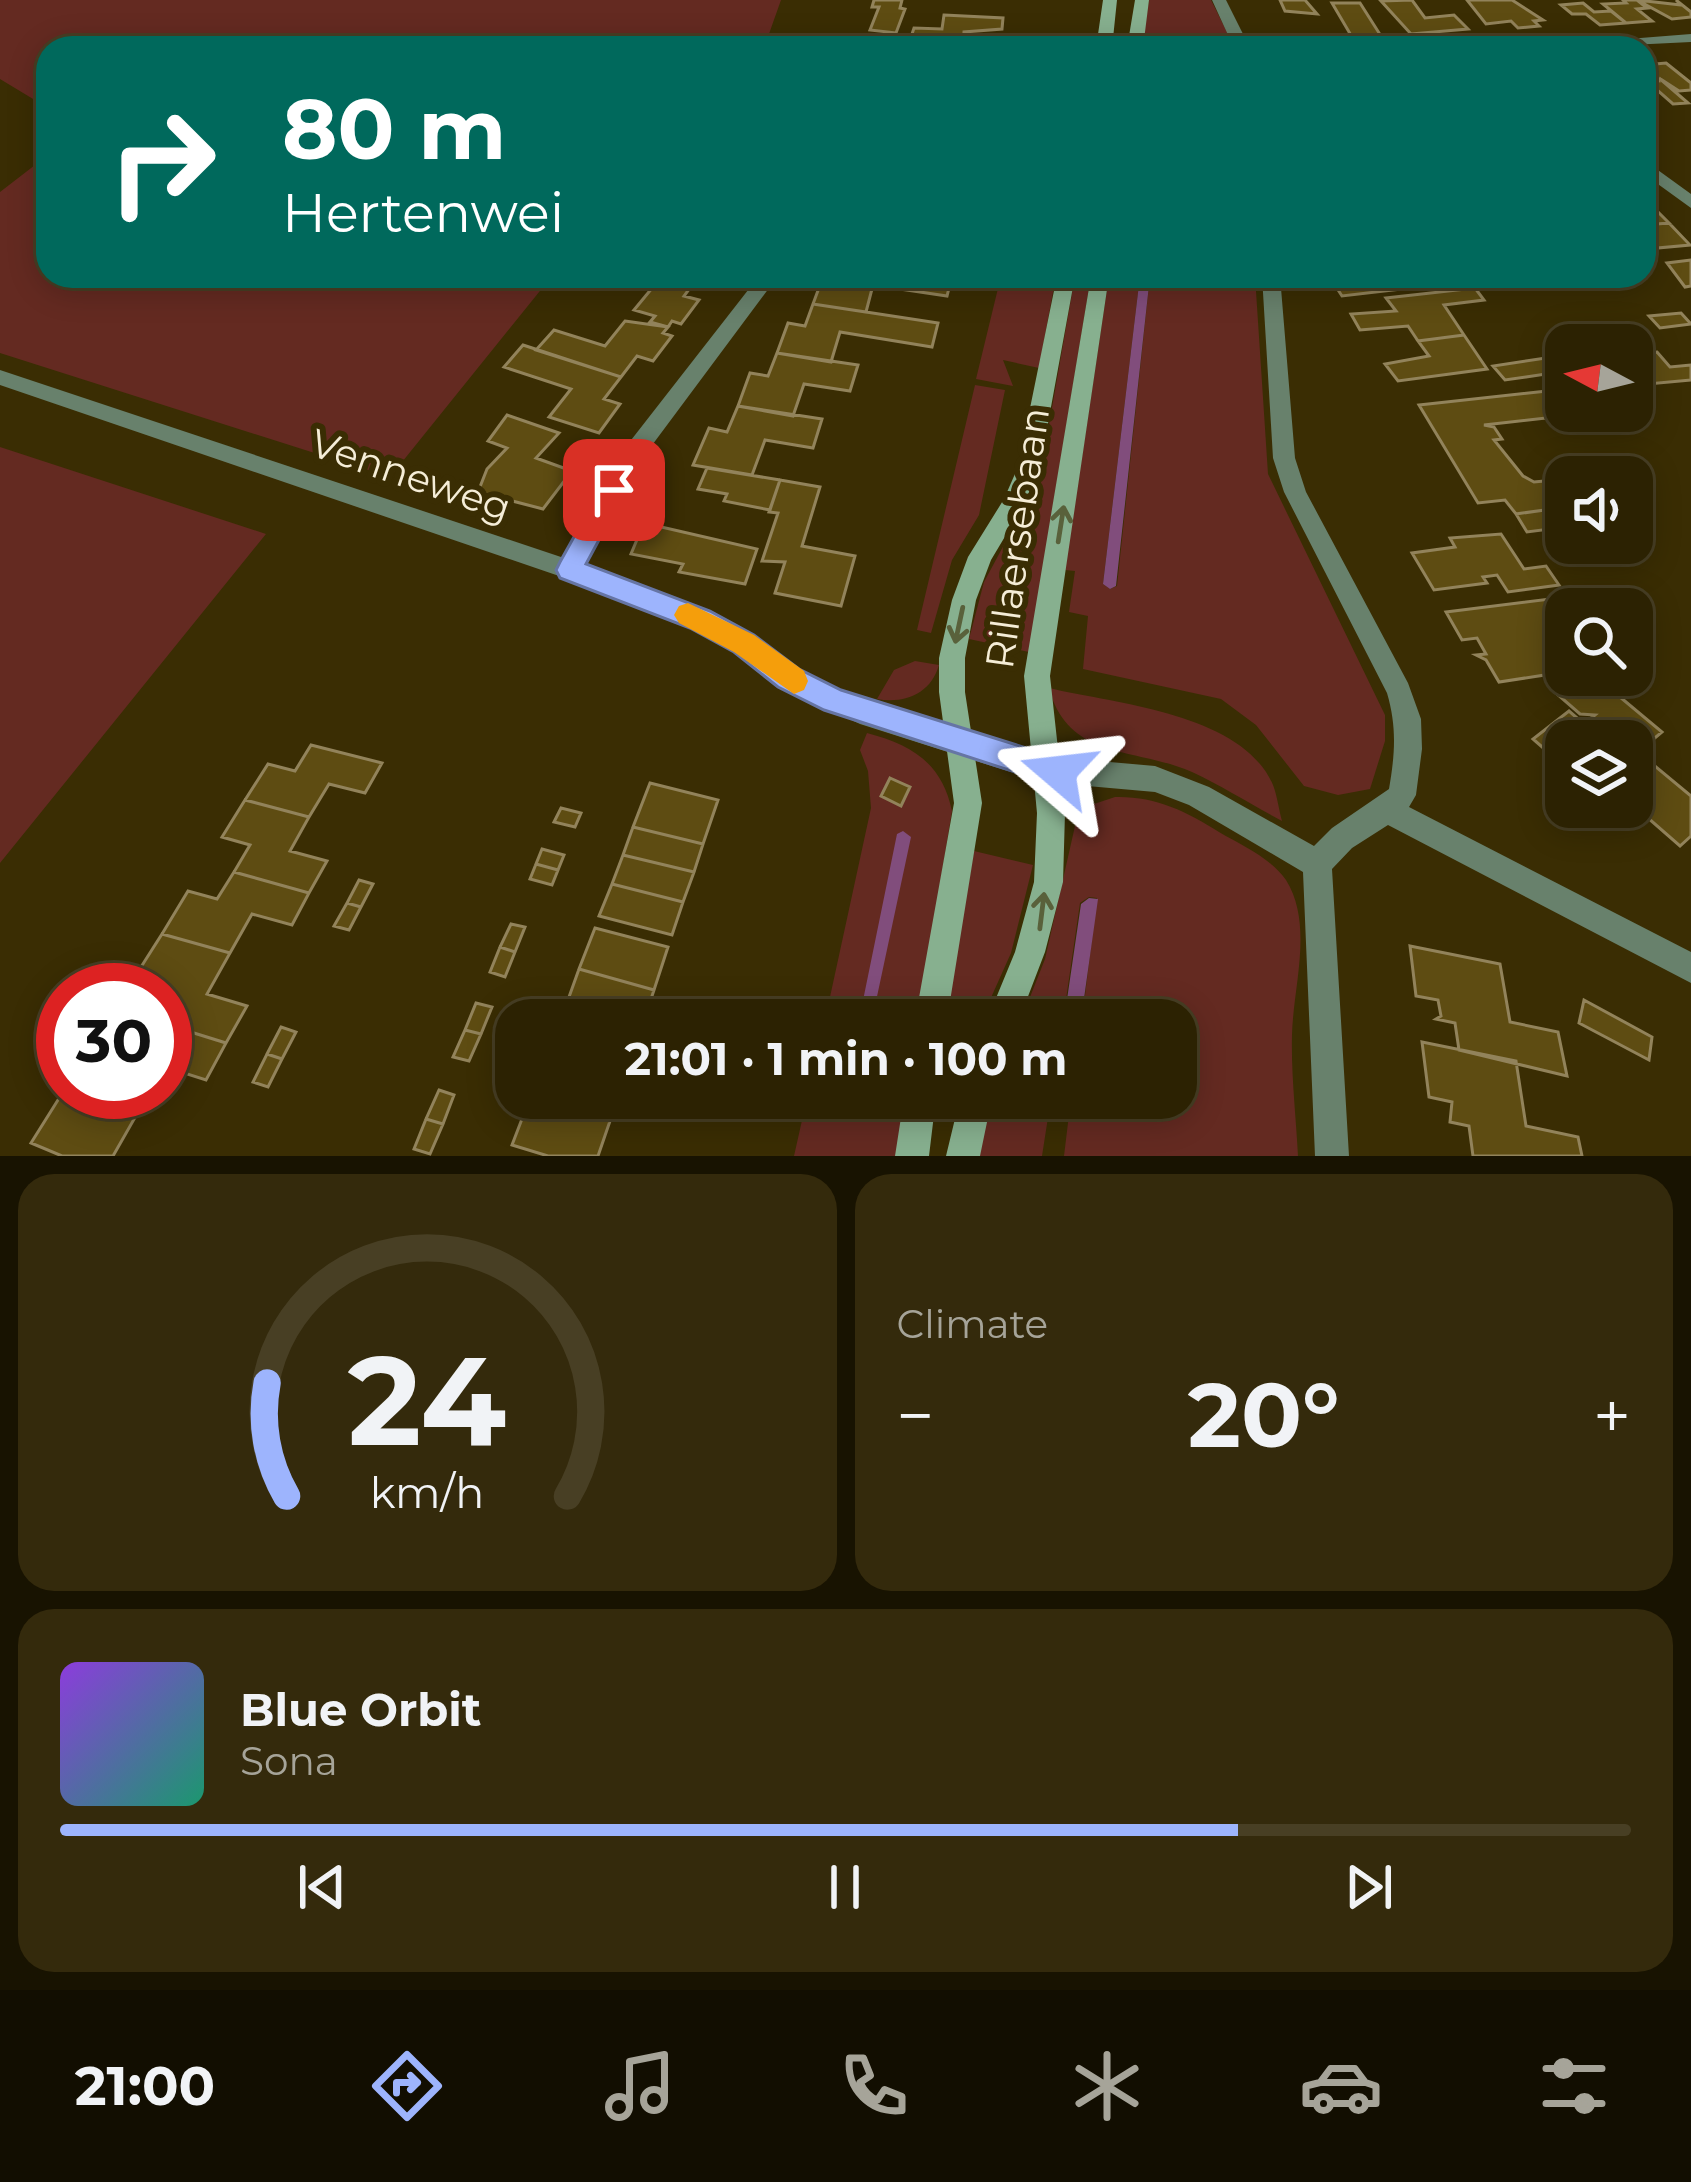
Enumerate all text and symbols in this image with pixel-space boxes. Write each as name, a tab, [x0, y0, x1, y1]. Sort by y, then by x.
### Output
text: 80 m	[282, 78, 506, 180]
icon: right	[84, 84, 240, 240]
text: Hertenwei	[282, 180, 564, 246]
north arrow	[1545, 324, 1653, 432]
map controls	[1545, 324, 1653, 828]
street label: Rillaersebaan	[975, 404, 1059, 672]
street label: Venneweg	[305, 418, 517, 532]
pin	[563, 439, 665, 541]
button: sound	[1545, 456, 1653, 564]
icon: arrive	[581, 457, 647, 523]
one-way arrow	[1050, 506, 1073, 545]
button: search	[1545, 588, 1653, 696]
one-way arrow	[946, 606, 969, 644]
position arrow	[995, 709, 1121, 835]
button: layers	[1545, 720, 1653, 828]
one-way arrow	[1032, 892, 1054, 931]
speed limit sign: 30	[36, 963, 192, 1119]
text: 21:01 · 1 min · 100 m	[624, 1031, 1068, 1086]
text: Climate	[897, 1300, 1048, 1348]
text: 24	[348, 1324, 506, 1476]
text: 20°	[1188, 1360, 1340, 1470]
text: −	[897, 1375, 934, 1456]
text: +	[1593, 1375, 1631, 1456]
text: km/h	[370, 1465, 484, 1518]
text: Blue Orbit	[240, 1682, 481, 1737]
text: Sona	[240, 1737, 338, 1785]
icon: previous	[289, 1854, 355, 1920]
icon: pause	[812, 1854, 878, 1920]
icon: next	[1336, 1854, 1402, 1920]
icon: directions	[365, 2044, 449, 2128]
icon: music	[598, 2044, 682, 2128]
icon: phone	[832, 2044, 916, 2128]
icon: climate	[1065, 2044, 1149, 2128]
icon: car	[1299, 2044, 1383, 2128]
icon: filters	[1532, 2044, 1616, 2128]
text: 21:00	[75, 2053, 215, 2119]

